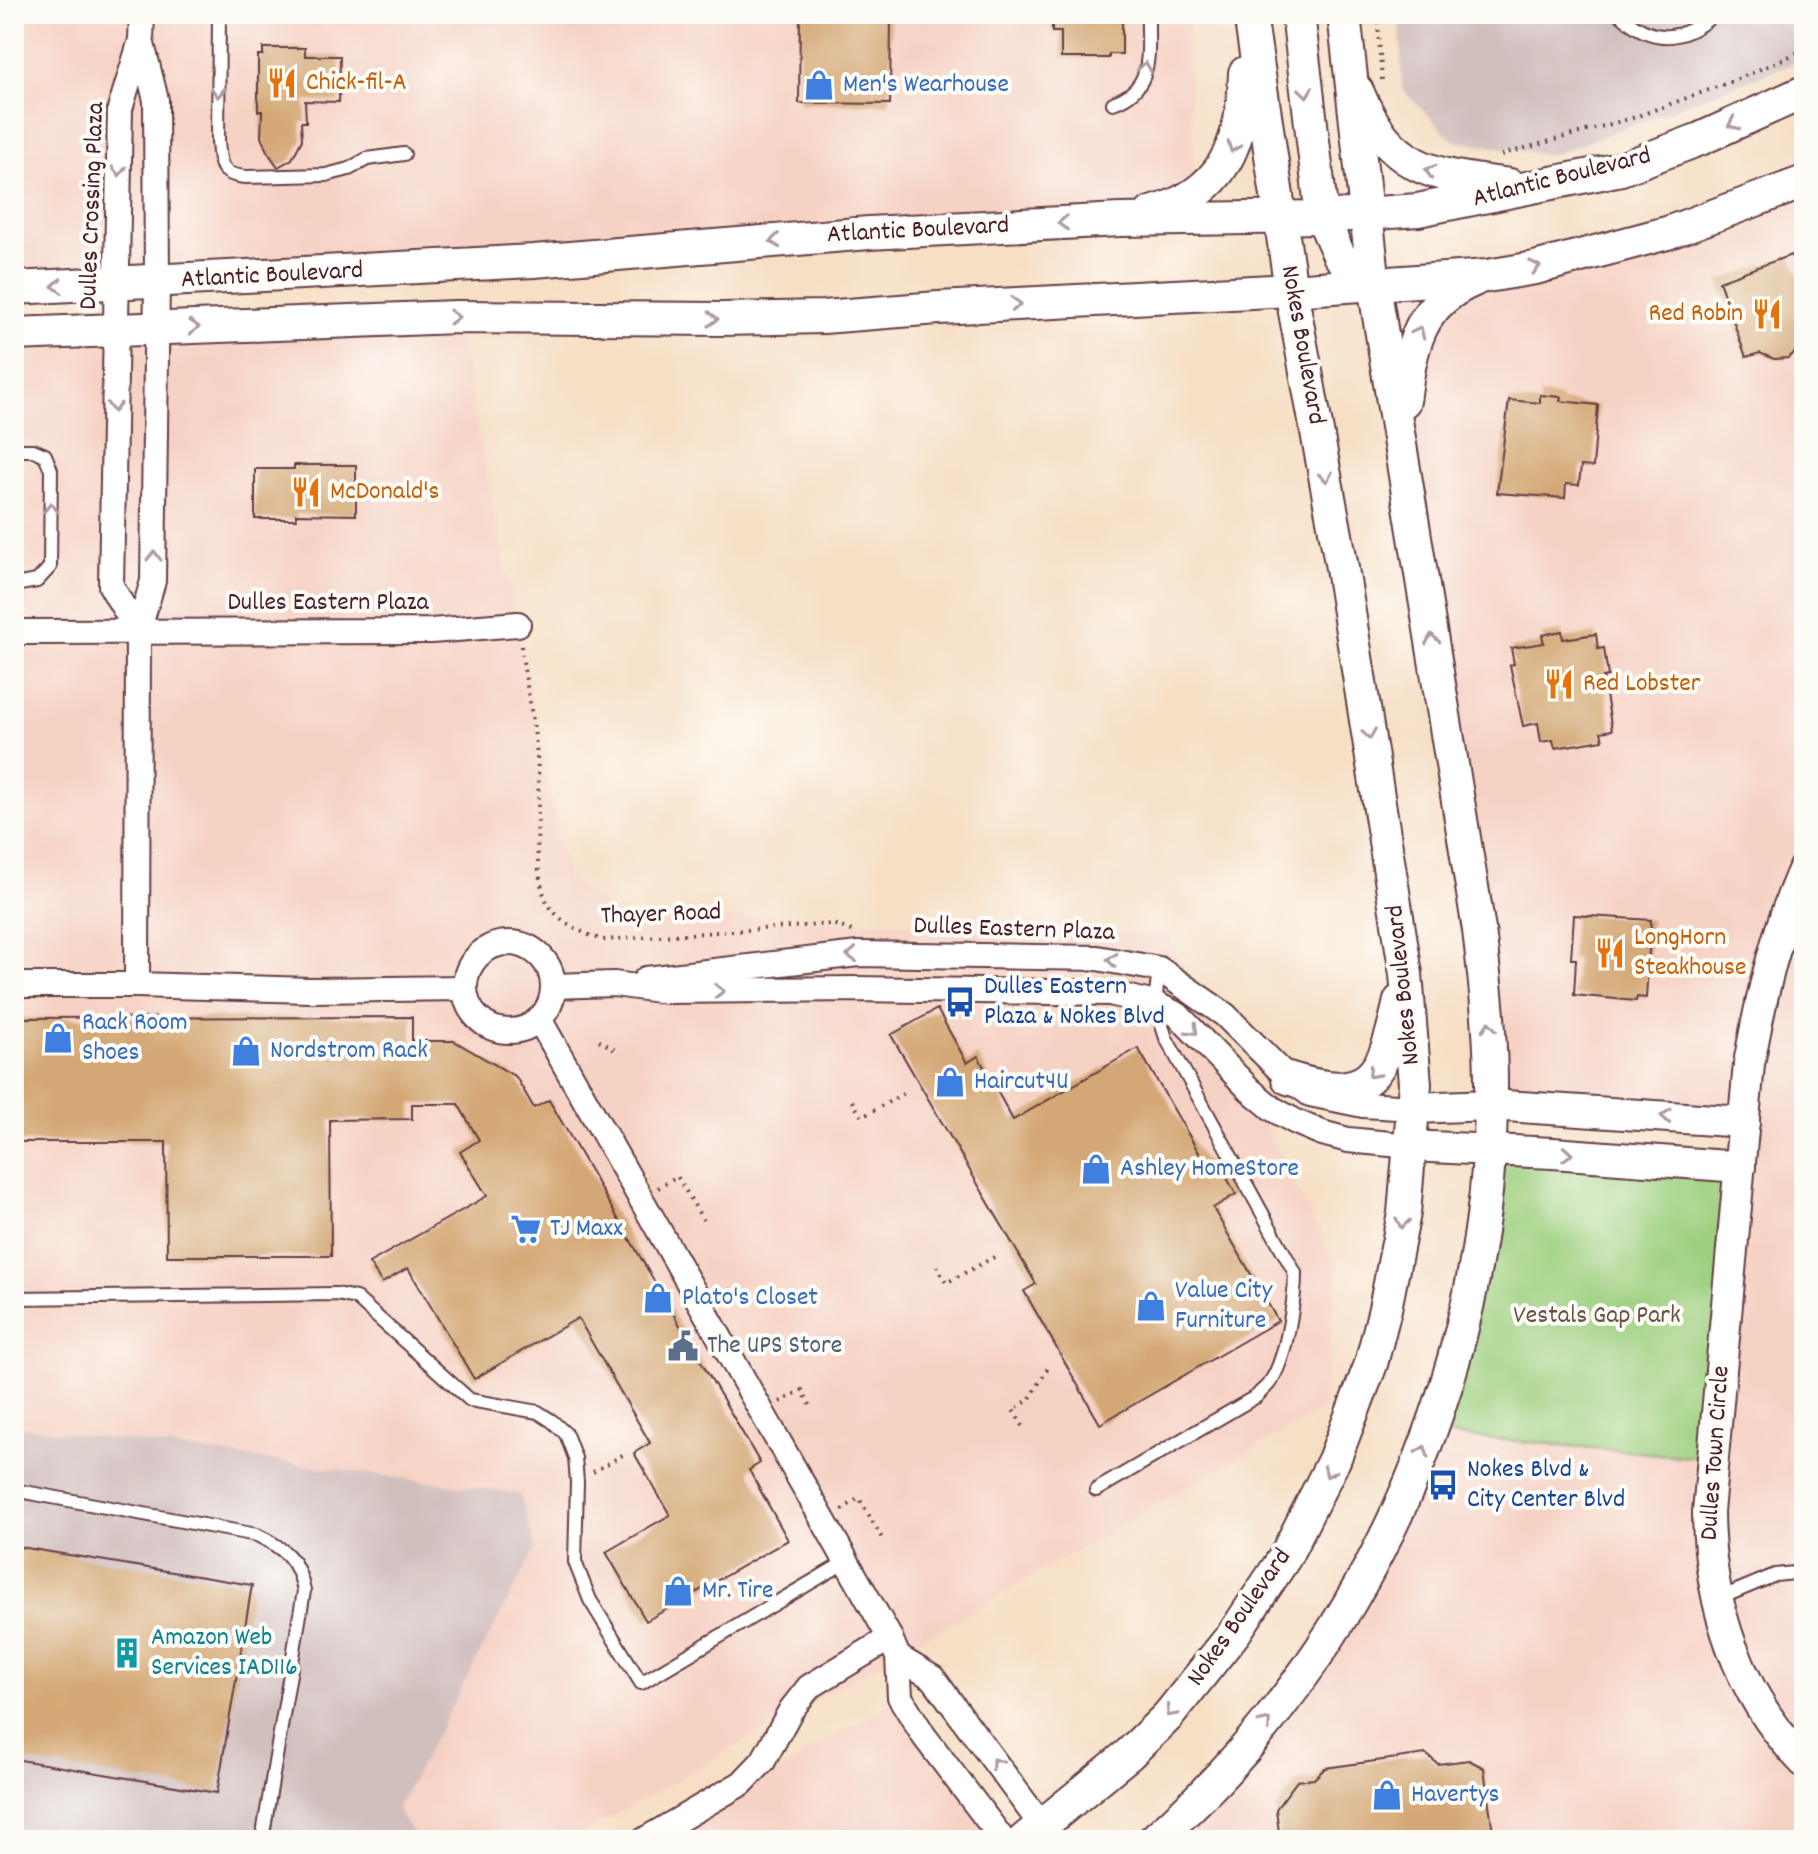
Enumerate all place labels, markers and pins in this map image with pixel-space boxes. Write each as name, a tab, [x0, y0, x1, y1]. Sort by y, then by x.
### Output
place label: Chick-fil-A	[306, 65, 407, 102]
restaurant icon: Chick-fil-A	[265, 66, 299, 100]
place label: Men's Wearhouse	[843, 67, 1009, 104]
shop icon: Men's Wearhouse	[802, 68, 836, 102]
place label: Red Robin	[1648, 296, 1743, 333]
restaurant icon: Red Robin	[1750, 297, 1784, 331]
place label: McDonald's	[330, 474, 439, 511]
restaurant icon: McDonald's	[289, 475, 323, 509]
place label: Red Lobster	[1583, 666, 1701, 703]
restaurant icon: Red Lobster	[1542, 667, 1576, 701]
place label: LongHorn Steakhouse	[1634, 920, 1746, 987]
restaurant icon: LongHorn Steakhouse	[1593, 936, 1627, 970]
place label: Dulles Eastern Plaza & Nokes Blvd	[984, 969, 1165, 1036]
bus stop icon: Dulles Eastern Plaza & Nokes Blvd	[943, 985, 977, 1019]
place label: Rack Room Shoes	[82, 1005, 188, 1072]
shop icon: Rack Room Shoes	[41, 1021, 75, 1055]
place label: Nordstrom Rack	[270, 1033, 428, 1070]
shop icon: Nordstrom Rack	[229, 1034, 263, 1068]
place label: Haircut4U	[974, 1064, 1068, 1101]
shop icon: Haircut4U	[933, 1065, 967, 1099]
place label: Ashley HomeStore	[1120, 1151, 1299, 1188]
shop icon: Ashley HomeStore	[1079, 1152, 1113, 1186]
place label: TJ Maxx	[550, 1211, 623, 1248]
supermarket icon: TJ Maxx	[509, 1212, 543, 1246]
place label: Value City Furniture	[1175, 1273, 1273, 1340]
place label: Plato's Closet	[682, 1280, 818, 1317]
shop icon: Plato's Closet	[641, 1281, 675, 1315]
shop icon: Value City Furniture	[1134, 1289, 1168, 1323]
place label: The UPS Store	[707, 1328, 842, 1365]
public building icon: The UPS Store	[666, 1329, 700, 1363]
place label: Nokes Blvd & City Center Blvd	[1467, 1452, 1625, 1519]
bus stop icon: Nokes Blvd & City Center Blvd	[1426, 1468, 1460, 1502]
place label: Mr. Tire	[702, 1573, 773, 1610]
shop icon: Mr. Tire	[661, 1574, 695, 1608]
place label: Amazon Web Services IAD116	[151, 1620, 298, 1687]
building icon: Amazon Web Services IAD116	[110, 1636, 144, 1670]
place label: Havertys	[1411, 1777, 1500, 1814]
shop icon: Havertys	[1370, 1778, 1404, 1812]

